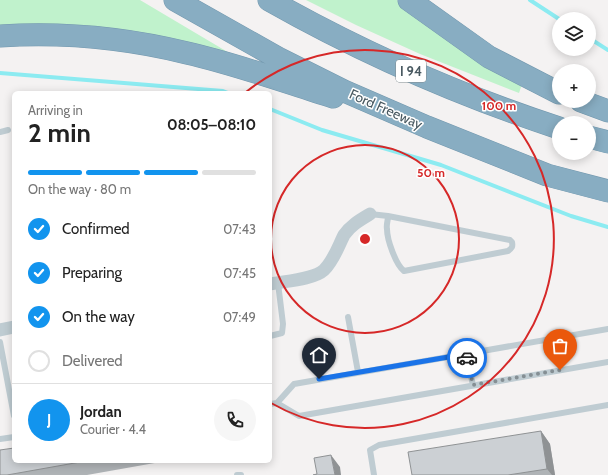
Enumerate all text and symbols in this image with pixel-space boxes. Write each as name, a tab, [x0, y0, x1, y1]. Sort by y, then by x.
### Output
map controls	[552, 12, 596, 160]
button: layers	[552, 12, 596, 56]
road number: I 94	[396, 60, 426, 82]
button: +	[552, 64, 596, 108]
street label: Ford Freeway	[347, 85, 425, 133]
text: 100 m	[482, 98, 516, 113]
text: Arriving in	[28, 102, 83, 118]
text: 08:05–08:10	[167, 116, 256, 134]
button: −	[552, 116, 596, 160]
text: 2 min	[28, 117, 91, 149]
text: 50 m	[417, 165, 445, 180]
text: On the way · 80 m	[28, 181, 131, 197]
icon: check	[28, 218, 50, 240]
text: Confirmed	[62, 220, 130, 238]
text: 07:43	[223, 221, 256, 237]
centre of rings	[358, 232, 372, 246]
icon: check	[28, 262, 50, 284]
text: Preparing	[62, 264, 122, 282]
text: 07:45	[223, 265, 256, 281]
icon: check	[28, 306, 50, 328]
text: On the way	[62, 308, 135, 326]
text: 07:49	[223, 309, 256, 325]
pin	[543, 329, 577, 370]
icon: bag	[549, 335, 571, 357]
pin	[302, 338, 336, 379]
courier	[447, 338, 487, 378]
icon: home	[308, 344, 330, 366]
icon: car	[456, 347, 478, 369]
text: Delivered	[62, 352, 123, 370]
button: phone	[214, 399, 256, 441]
text: Jordan	[80, 403, 122, 421]
text: J	[47, 411, 51, 429]
text: Courier · 4.4	[80, 421, 146, 437]

